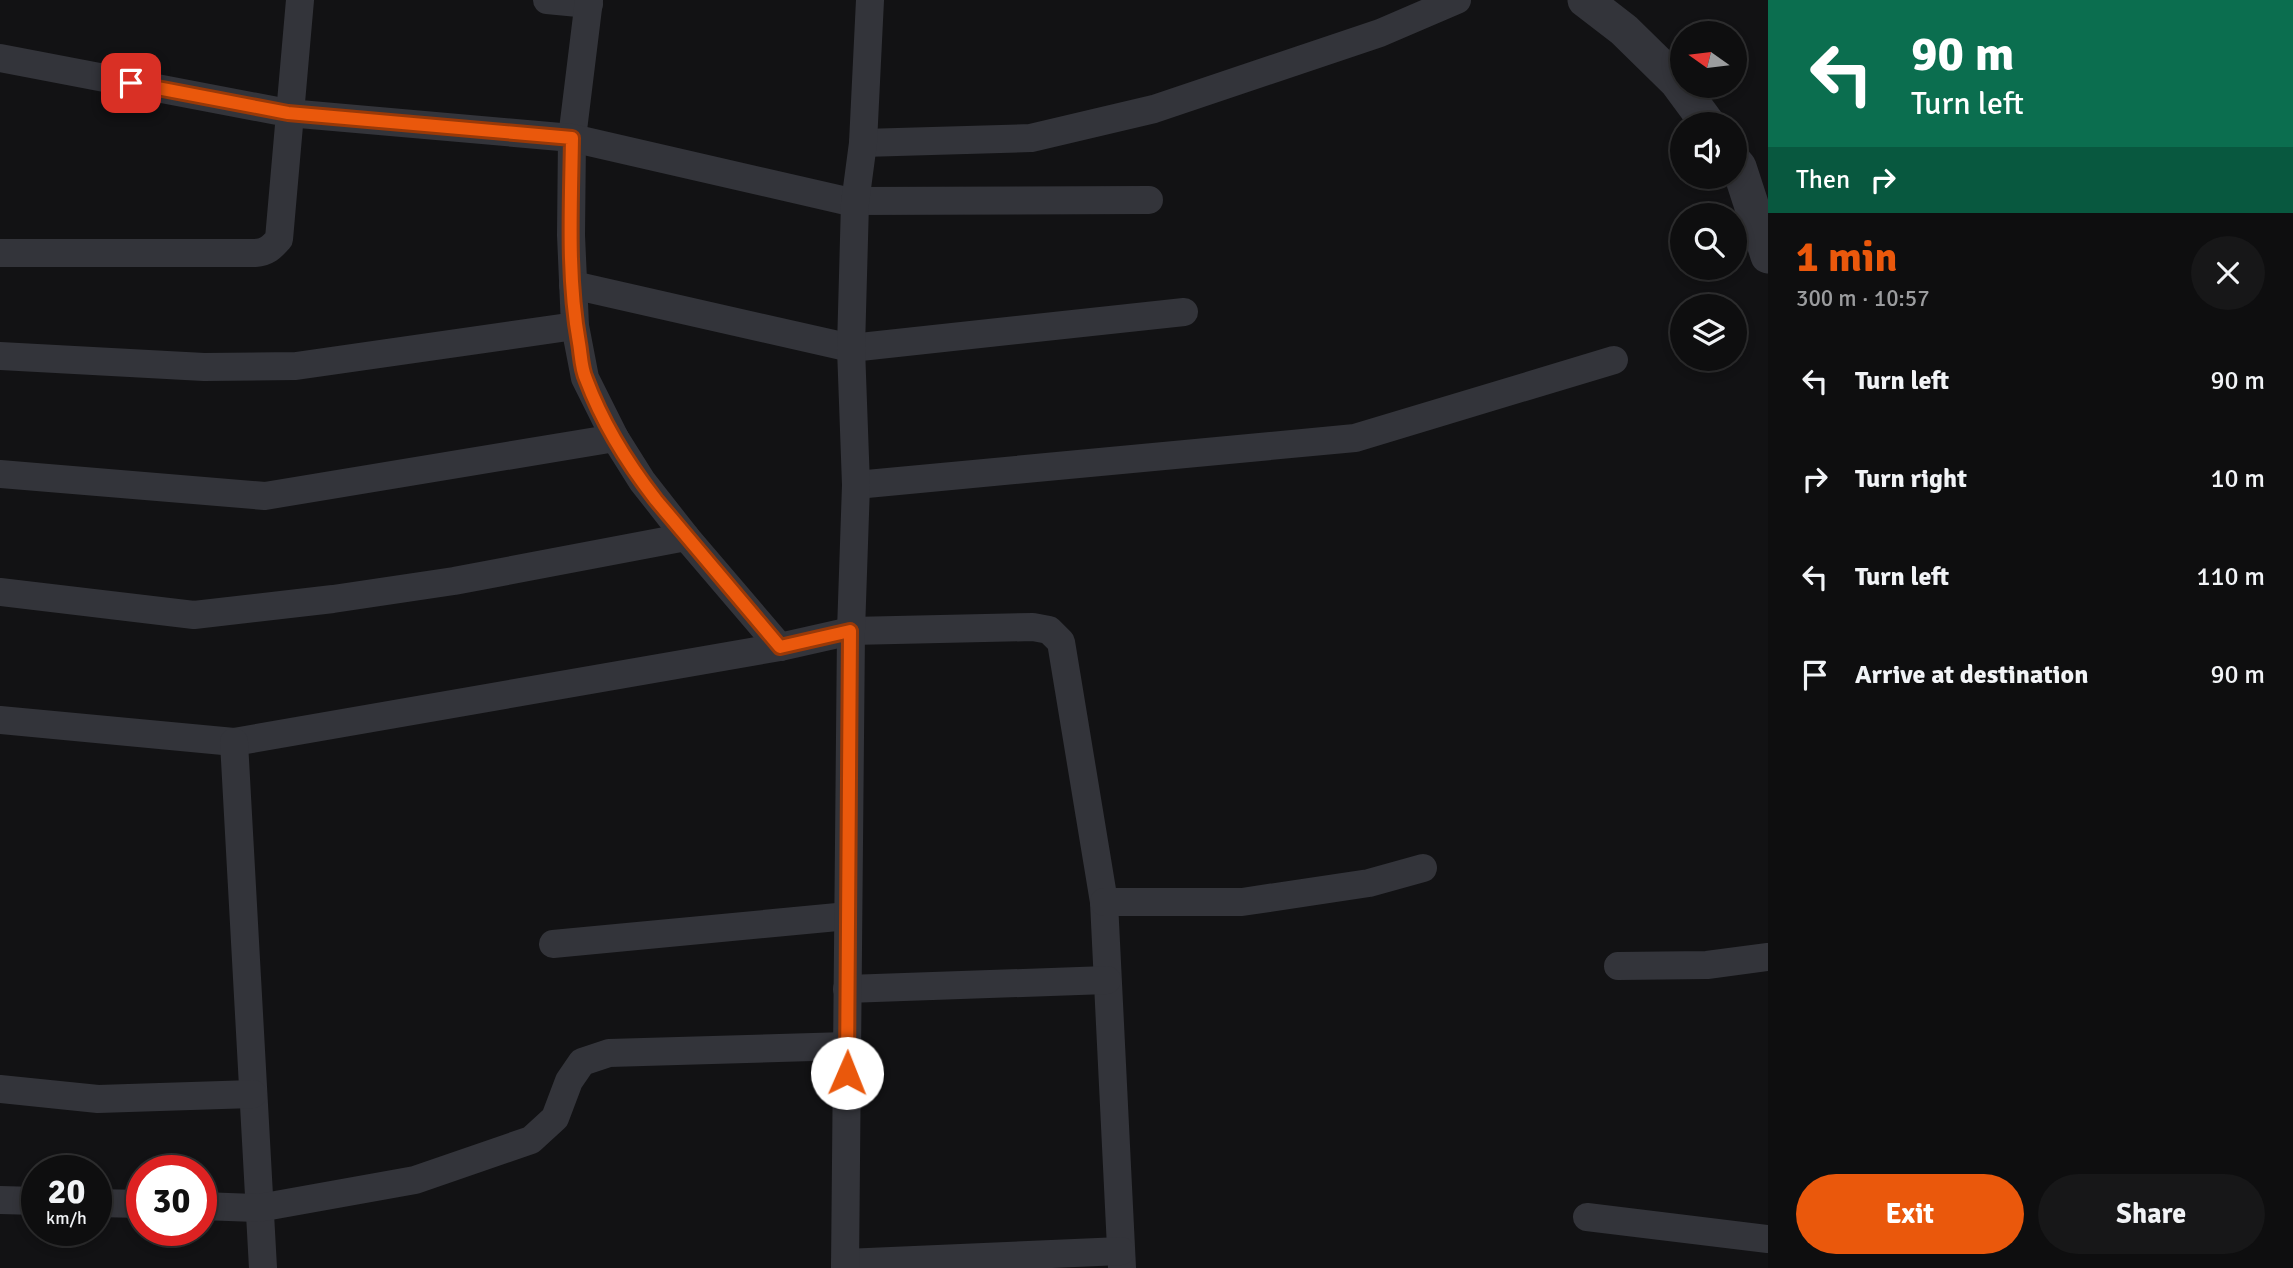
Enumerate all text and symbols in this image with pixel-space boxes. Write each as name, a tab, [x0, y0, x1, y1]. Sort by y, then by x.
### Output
north arrow	[1670, 21, 1746, 98]
map controls	[1670, 21, 1747, 371]
text: 90 m	[1911, 24, 2014, 84]
icon: left	[1796, 28, 1887, 119]
pin	[101, 53, 161, 113]
icon: arrive	[112, 64, 150, 102]
text: Turn left	[1911, 84, 2024, 123]
button: sound	[1670, 112, 1747, 189]
icon: right	[1864, 161, 1902, 199]
text: Then	[1796, 164, 1850, 196]
button: search	[1670, 203, 1747, 280]
text: 1 min	[1796, 232, 1897, 283]
button: close	[2191, 236, 2265, 310]
text: 300 m · 10:57	[1796, 284, 1930, 313]
button: layers	[1670, 294, 1747, 371]
icon: left	[1796, 362, 1834, 400]
text: Turn left	[1855, 365, 1949, 397]
text: 90 m	[2210, 365, 2265, 397]
icon: right	[1796, 460, 1834, 498]
text: Turn right	[1855, 463, 1967, 495]
text: 10 m	[2210, 463, 2265, 495]
icon: left	[1796, 558, 1834, 596]
text: Turn left	[1855, 561, 1949, 593]
text: 110 m	[2196, 561, 2265, 593]
icon: arrive	[1796, 656, 1834, 694]
text: Arrive at destination	[1855, 659, 2088, 691]
text: 90 m	[2210, 659, 2265, 691]
position arrow	[810, 1036, 884, 1110]
speed limit sign: 30	[126, 1155, 217, 1246]
text: 20	[48, 1170, 85, 1213]
button: Exit	[1796, 1174, 2024, 1254]
button: Share	[2038, 1174, 2265, 1254]
text: km/h	[46, 1207, 87, 1229]

